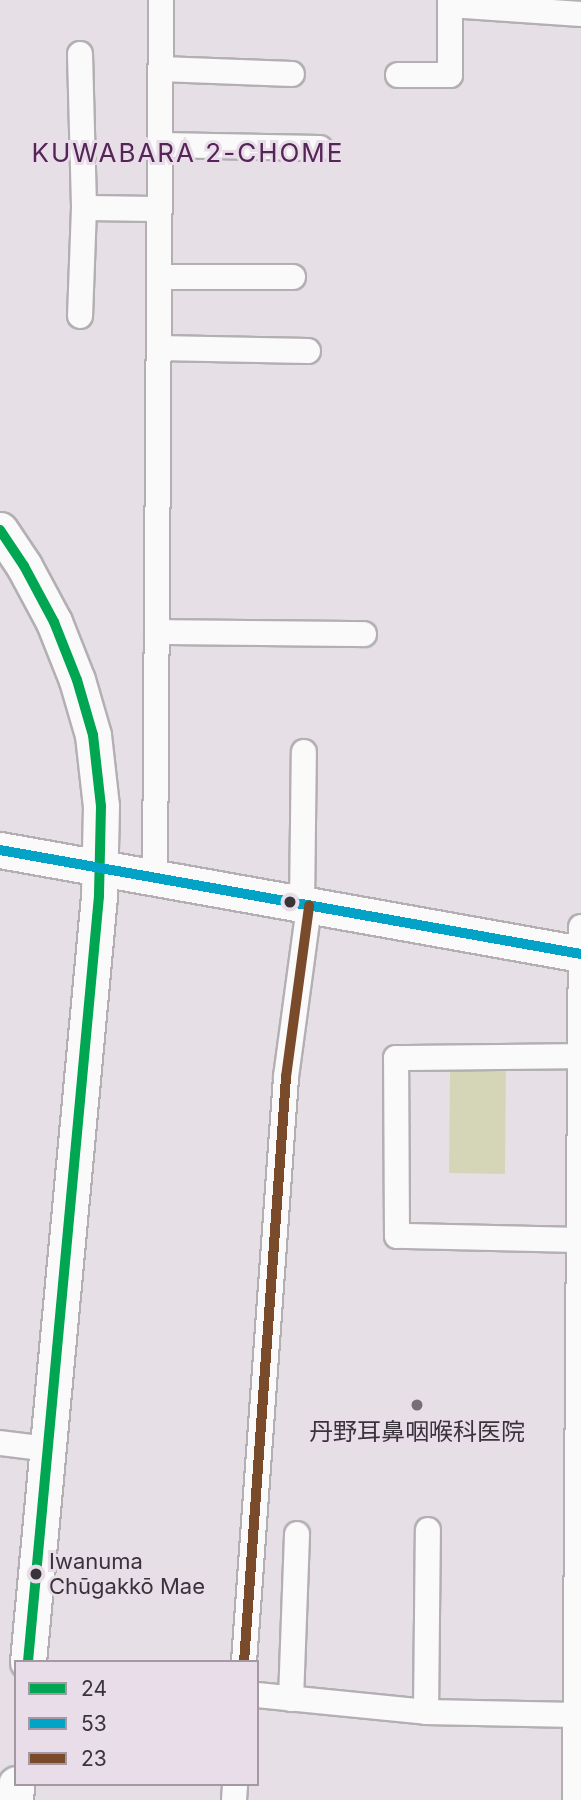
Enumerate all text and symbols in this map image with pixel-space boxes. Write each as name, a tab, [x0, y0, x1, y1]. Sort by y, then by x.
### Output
district label: KUWABARA 2-CHOME	[34, 137, 342, 169]
unlabelled marker	[283, 895, 297, 909]
marker: 丹野耳鼻咽喉科医院	[407, 1395, 427, 1415]
place label: 丹野耳鼻咽喉科医院	[309, 1418, 525, 1446]
place label: Iwanuma Chūgakkō Mae	[49, 1548, 205, 1600]
marker: Iwanuma Chūgakkō Mae	[29, 1567, 43, 1581]
legend	[14, 1660, 259, 1786]
text: 24	[81, 1676, 107, 1701]
text: 53	[81, 1711, 107, 1736]
text: 23	[81, 1746, 107, 1771]

